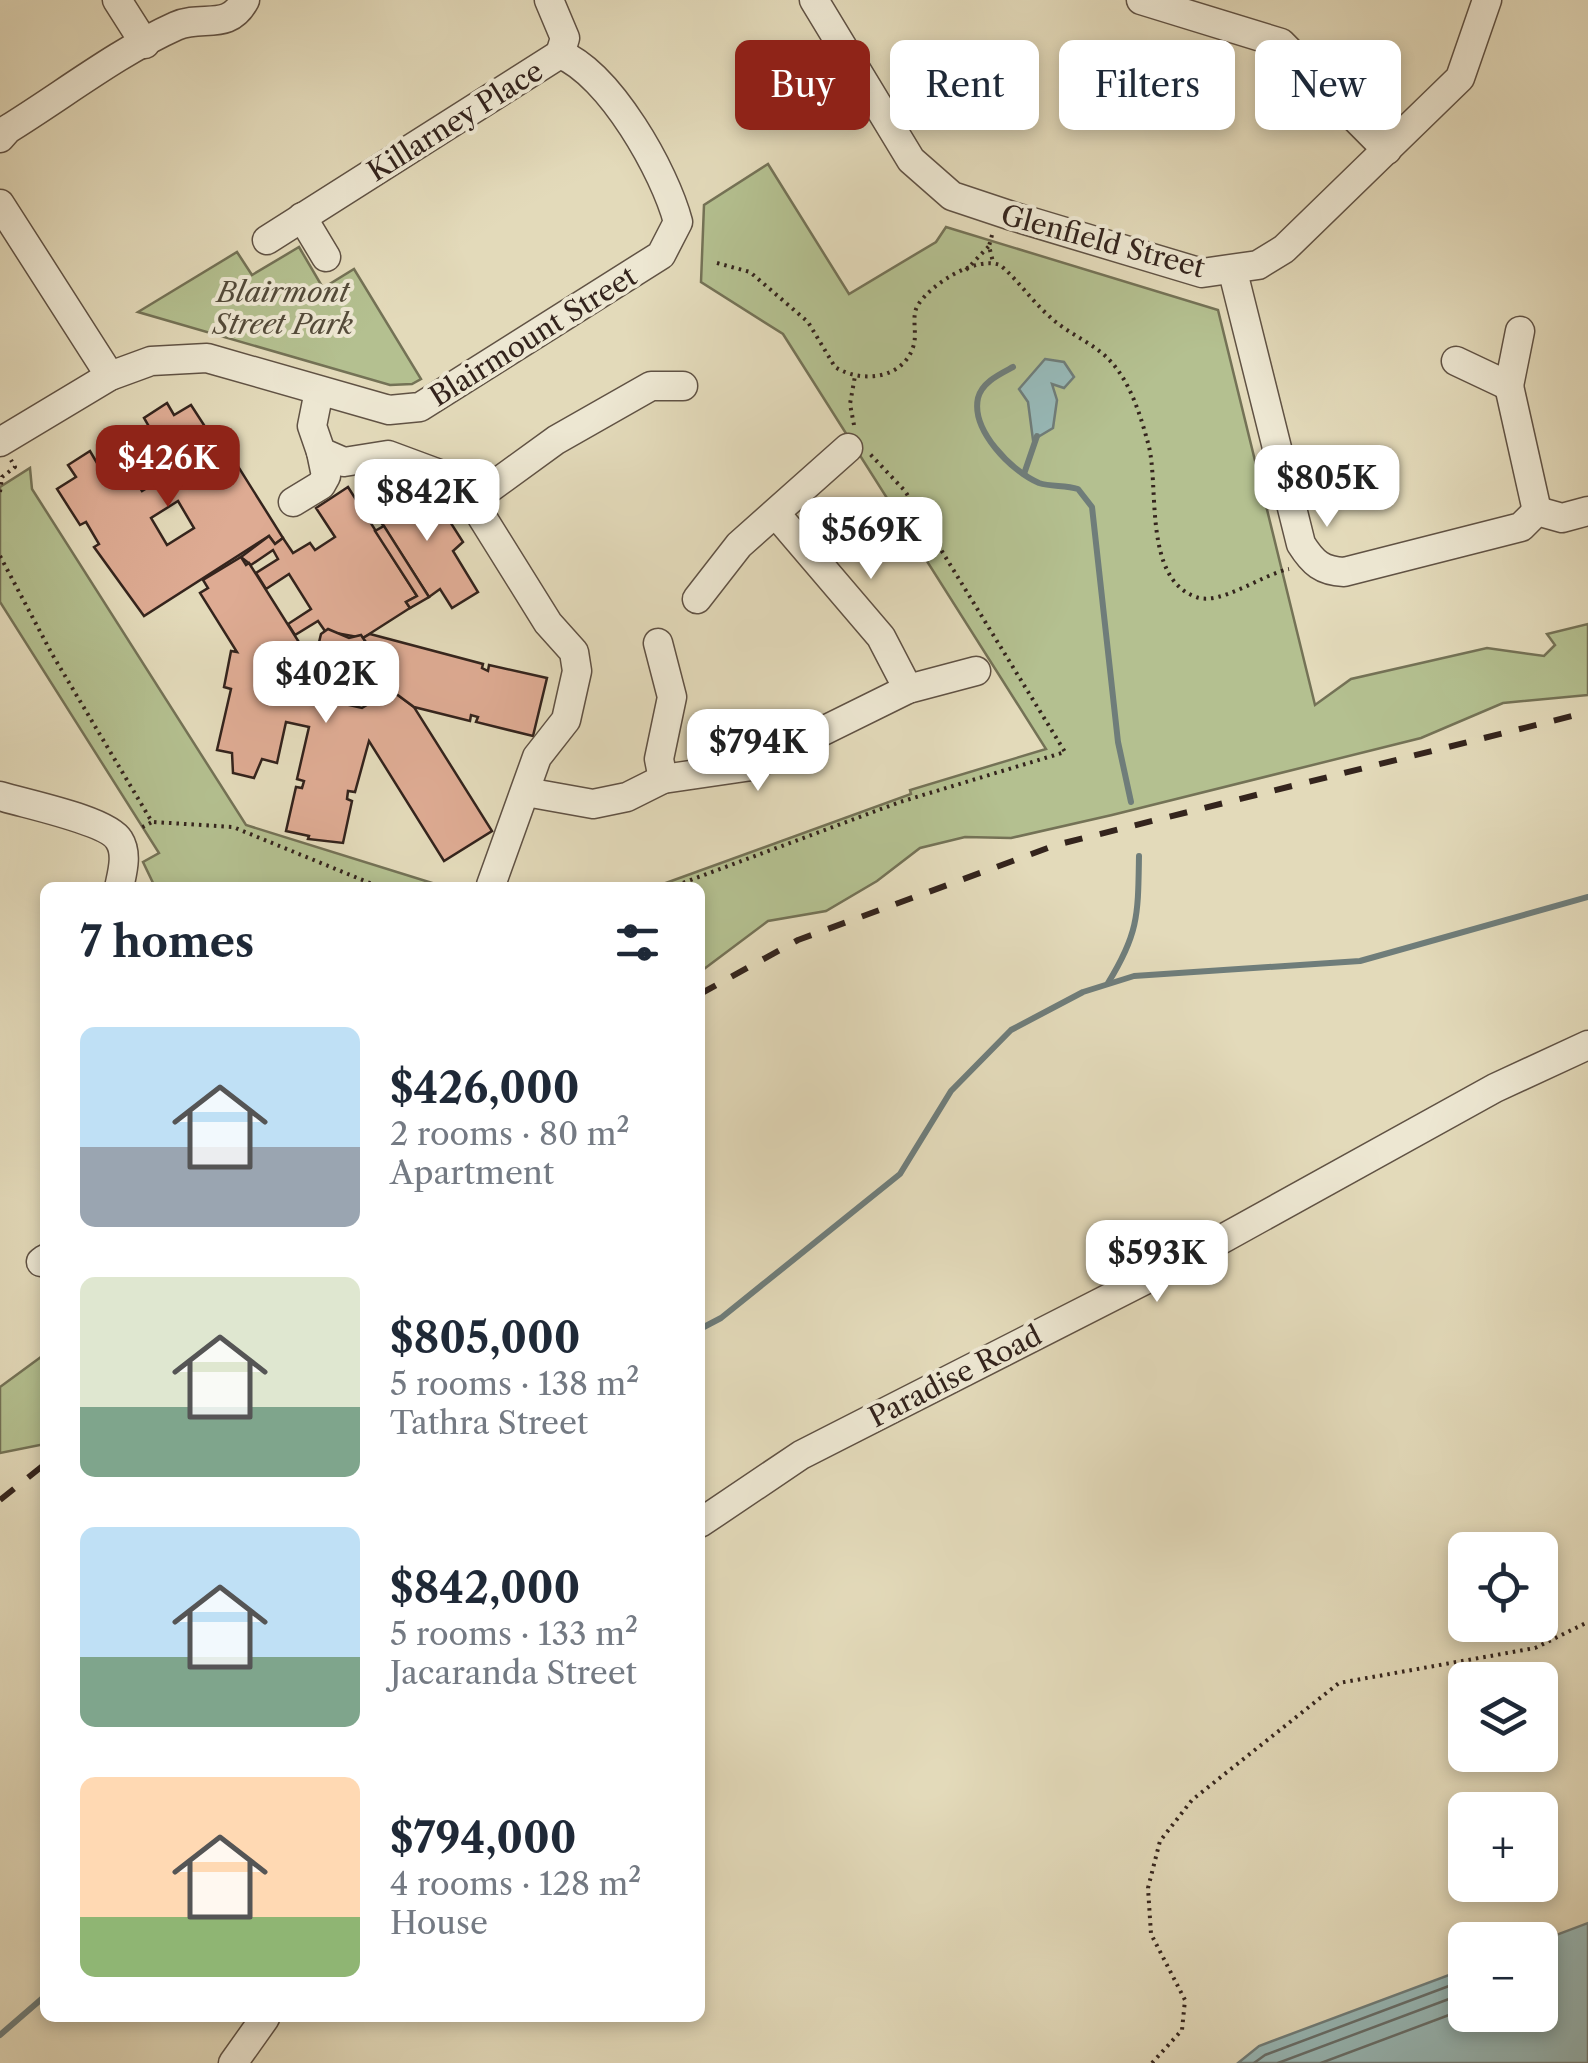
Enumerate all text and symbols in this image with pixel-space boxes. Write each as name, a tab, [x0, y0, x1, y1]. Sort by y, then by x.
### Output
chip: Buy	[735, 40, 870, 130]
chip: Rent	[890, 40, 1039, 130]
chip: Filters	[1059, 40, 1235, 130]
chip: New	[1255, 40, 1401, 130]
street label: Killarney Place	[361, 54, 549, 188]
street label: Glenfield Street	[997, 197, 1209, 285]
street label: Blairmount Street	[423, 259, 643, 413]
park label: Blairmont Street Park	[211, 275, 353, 341]
pin: $426K	[98, 425, 238, 510]
text: $426K	[118, 438, 218, 477]
pin: $805K	[1257, 445, 1397, 530]
text: $805K	[1276, 458, 1378, 497]
pin: $842K	[357, 459, 497, 544]
text: $842K	[377, 472, 478, 511]
pin: $569K	[801, 497, 941, 582]
text: $569K	[821, 510, 921, 549]
pin: $402K	[256, 641, 396, 726]
text: $402K	[275, 654, 377, 693]
pin: $794K	[688, 709, 828, 794]
text: $794K	[709, 722, 807, 761]
icon: filters	[610, 915, 665, 970]
text: 7 homes	[80, 916, 254, 968]
text: $426,000	[390, 1062, 580, 1114]
icon: home	[160, 1067, 280, 1187]
text: 2 rooms · 80 m²	[390, 1114, 630, 1153]
text: Apartment	[390, 1153, 554, 1192]
pin: $593K	[1087, 1220, 1227, 1305]
text: $593K	[1108, 1233, 1206, 1272]
text: $805,000	[390, 1312, 581, 1364]
icon: home	[160, 1317, 280, 1437]
street label: Paradise Road	[863, 1318, 1047, 1434]
text: 5 rooms · 138 m²	[390, 1364, 639, 1403]
text: Tathra Street	[390, 1403, 588, 1442]
map controls	[1448, 1532, 1558, 2032]
button: locate	[1448, 1532, 1558, 1642]
text: $842,000	[390, 1562, 580, 1614]
icon: home	[160, 1567, 280, 1687]
text: 5 rooms · 133 m²	[390, 1614, 638, 1653]
text: Jacaranda Street	[390, 1653, 637, 1692]
button: layers	[1448, 1662, 1558, 1772]
button: +	[1448, 1792, 1558, 1902]
text: $794,000	[390, 1812, 577, 1864]
icon: home	[160, 1817, 280, 1937]
text: 4 rooms · 128 m²	[390, 1864, 641, 1903]
text: House	[390, 1903, 488, 1942]
button: −	[1448, 1922, 1558, 2032]

